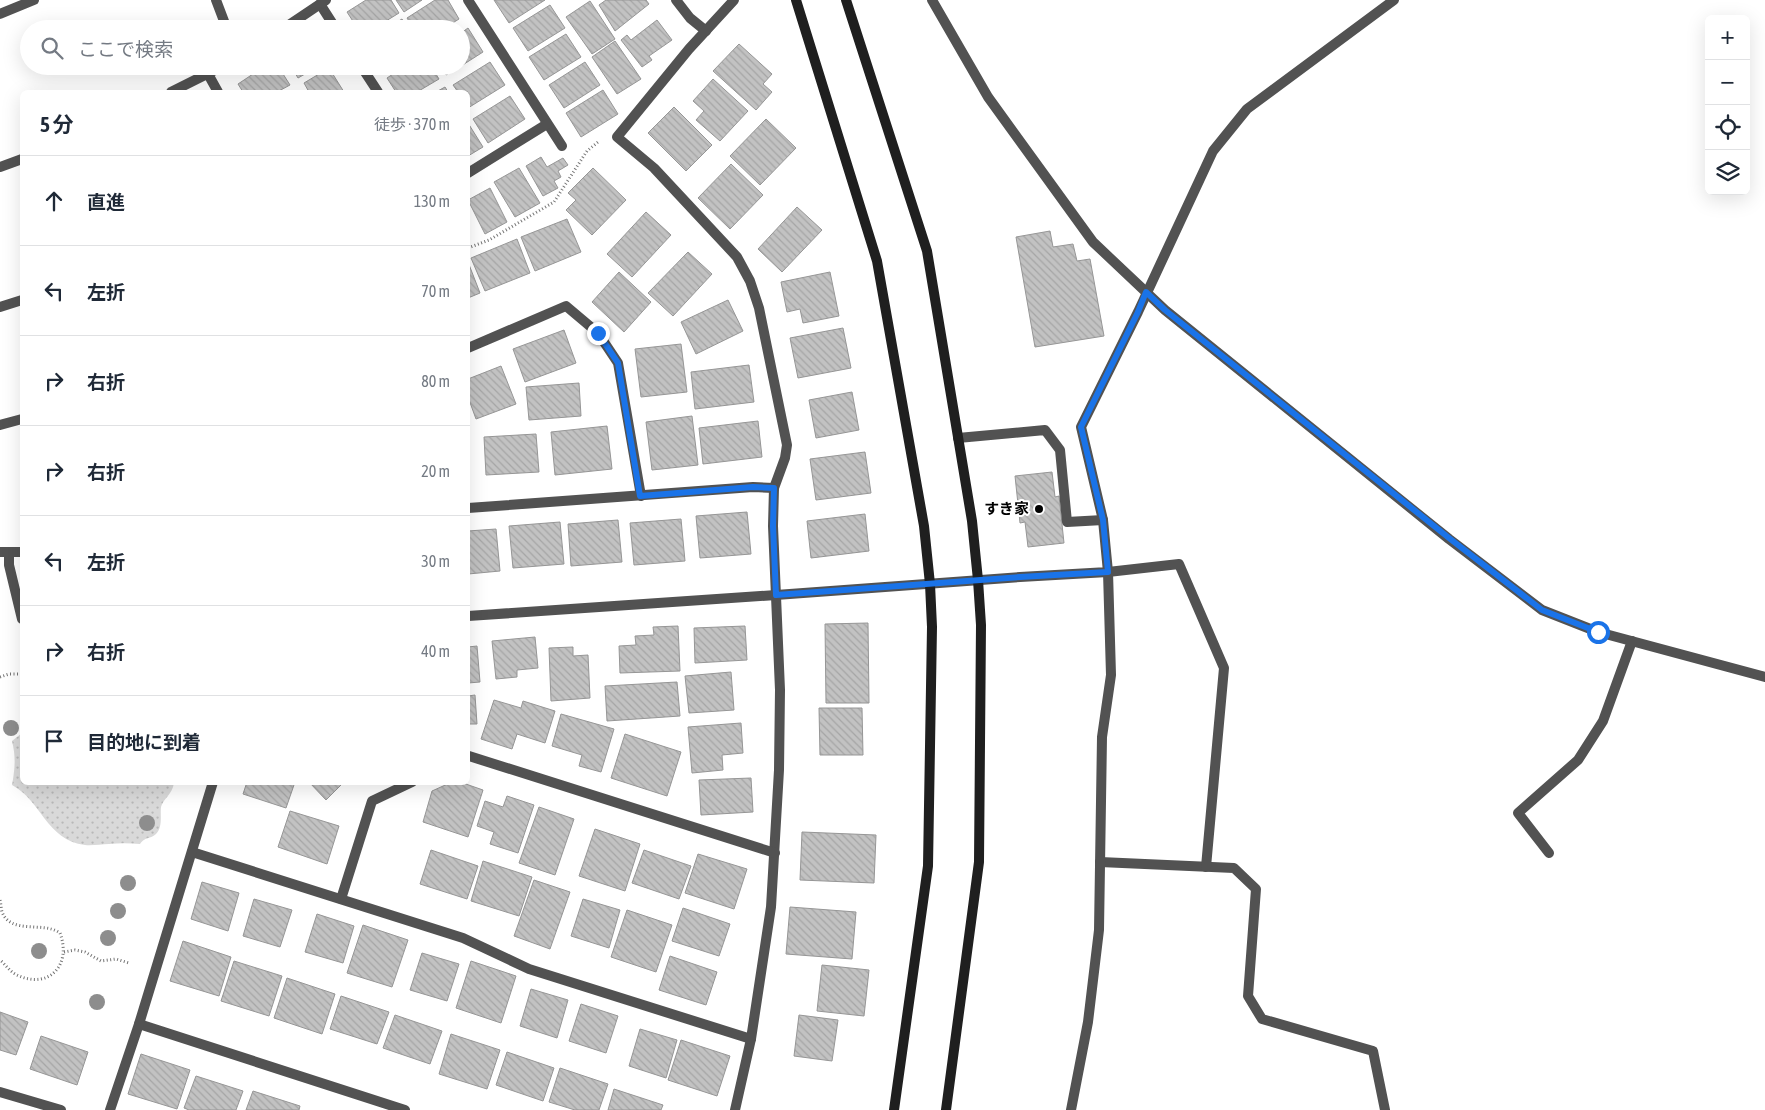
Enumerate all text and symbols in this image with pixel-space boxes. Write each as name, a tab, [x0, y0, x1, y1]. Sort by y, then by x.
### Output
map controls	[1705, 15, 1750, 195]
button: +	[1705, 15, 1750, 60]
search box	[20, 20, 470, 75]
icon: search	[38, 34, 66, 62]
text: ここで検索	[78, 38, 173, 60]
button: −	[1705, 60, 1750, 105]
button: locate	[1705, 105, 1750, 150]
text: 5 分	[40, 112, 74, 136]
text: 徒歩 · 370 m	[374, 115, 450, 133]
button: layers	[1705, 150, 1750, 195]
icon: ahead	[40, 187, 68, 215]
text: 直進	[87, 191, 125, 213]
text: 130 m	[414, 192, 450, 210]
icon: left	[40, 277, 68, 305]
text: 左折	[87, 281, 125, 303]
text: 70 m	[421, 282, 450, 300]
route end	[587, 322, 610, 345]
icon: right	[40, 367, 68, 395]
text: 右折	[87, 371, 125, 393]
text: 80 m	[421, 372, 450, 390]
icon: right	[40, 457, 68, 485]
text: 右折	[87, 461, 125, 483]
text: 20 m	[421, 462, 450, 480]
place label: すき家	[984, 500, 1029, 517]
marker: すき家	[1033, 503, 1045, 515]
icon: left	[40, 547, 68, 575]
text: 左折	[87, 551, 125, 573]
text: 30 m	[421, 552, 450, 570]
route start	[1587, 621, 1610, 644]
icon: right	[40, 637, 68, 665]
text: 右折	[87, 641, 125, 663]
text: 40 m	[421, 642, 450, 660]
icon: arrive	[40, 727, 68, 755]
text: 目的地に到着	[87, 731, 201, 753]

